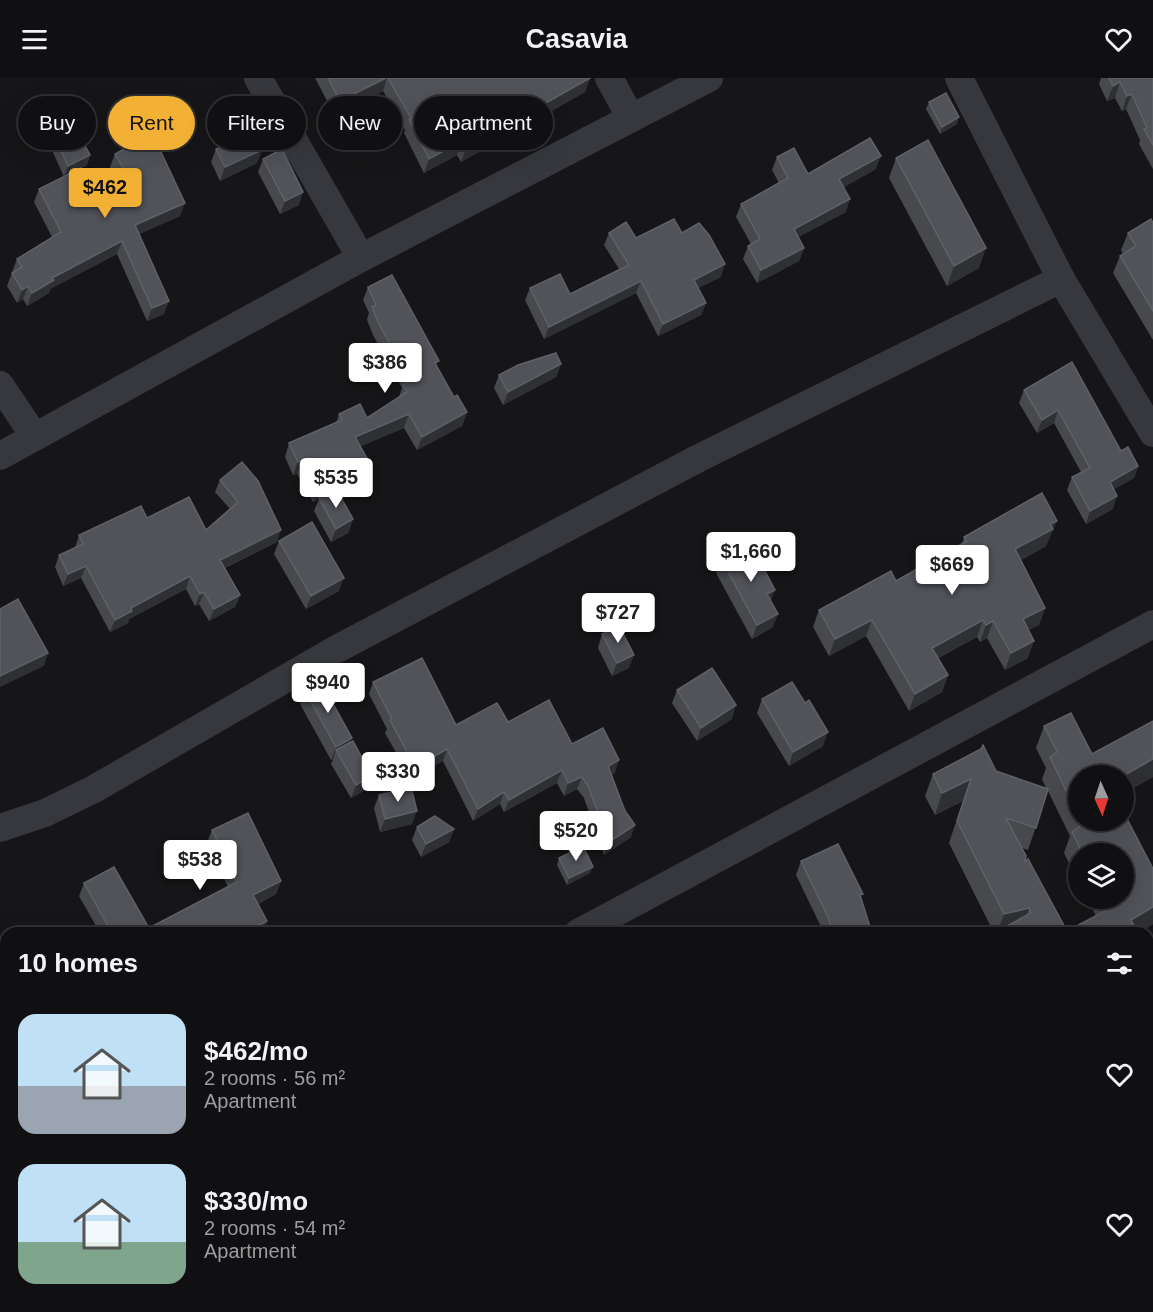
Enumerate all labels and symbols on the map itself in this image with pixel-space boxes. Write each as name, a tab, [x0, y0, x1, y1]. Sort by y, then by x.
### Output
pin: $462	[69, 168, 141, 219]
pin: $386	[349, 343, 421, 394]
pin: $535	[300, 458, 372, 509]
pin: $1,660	[702, 532, 800, 583]
pin: $669	[916, 545, 988, 596]
pin: $727	[582, 593, 654, 644]
pin: $940	[292, 663, 364, 714]
pin: $330	[362, 752, 434, 803]
north arrow	[1068, 765, 1134, 831]
pin: $520	[540, 811, 612, 862]
pin: $538	[164, 840, 236, 891]

